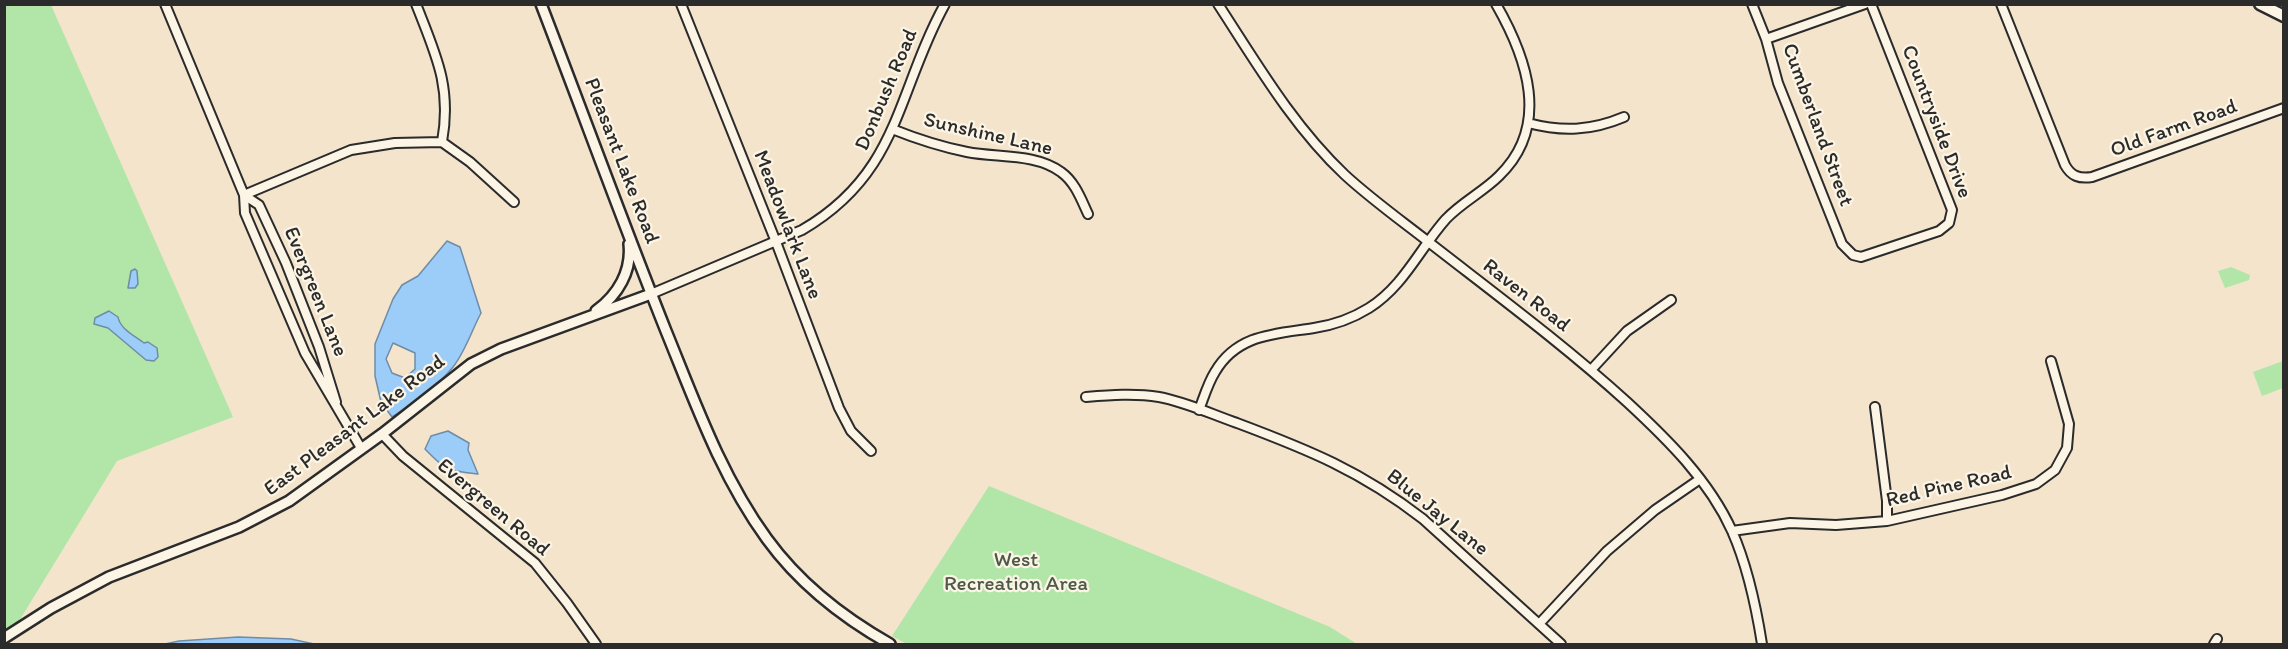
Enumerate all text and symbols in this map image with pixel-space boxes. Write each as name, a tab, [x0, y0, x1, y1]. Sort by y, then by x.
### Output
street label: Donbush Road	[850, 25, 924, 155]
street label: Cumberland Street	[1776, 40, 1858, 210]
street label: Countryside Drive	[1895, 42, 1977, 202]
street label: Pleasant Lake Road	[578, 75, 664, 247]
street label: Old Farm Road	[2107, 94, 2241, 164]
street label: Sunshine Lane	[921, 108, 1055, 162]
street label: Meadowlark Lane	[747, 147, 827, 303]
street label: Evergreen Lane	[278, 224, 352, 360]
street label: Raven Road	[1477, 254, 1575, 338]
street label: East Pleasant Lake Road	[260, 350, 450, 502]
street label: Evergreen Road	[432, 454, 554, 562]
street label: Red Pine Road	[1884, 460, 2014, 514]
street label: Blue Jay Lane	[1381, 464, 1493, 562]
park label: West Recreation Area	[944, 548, 1088, 598]

